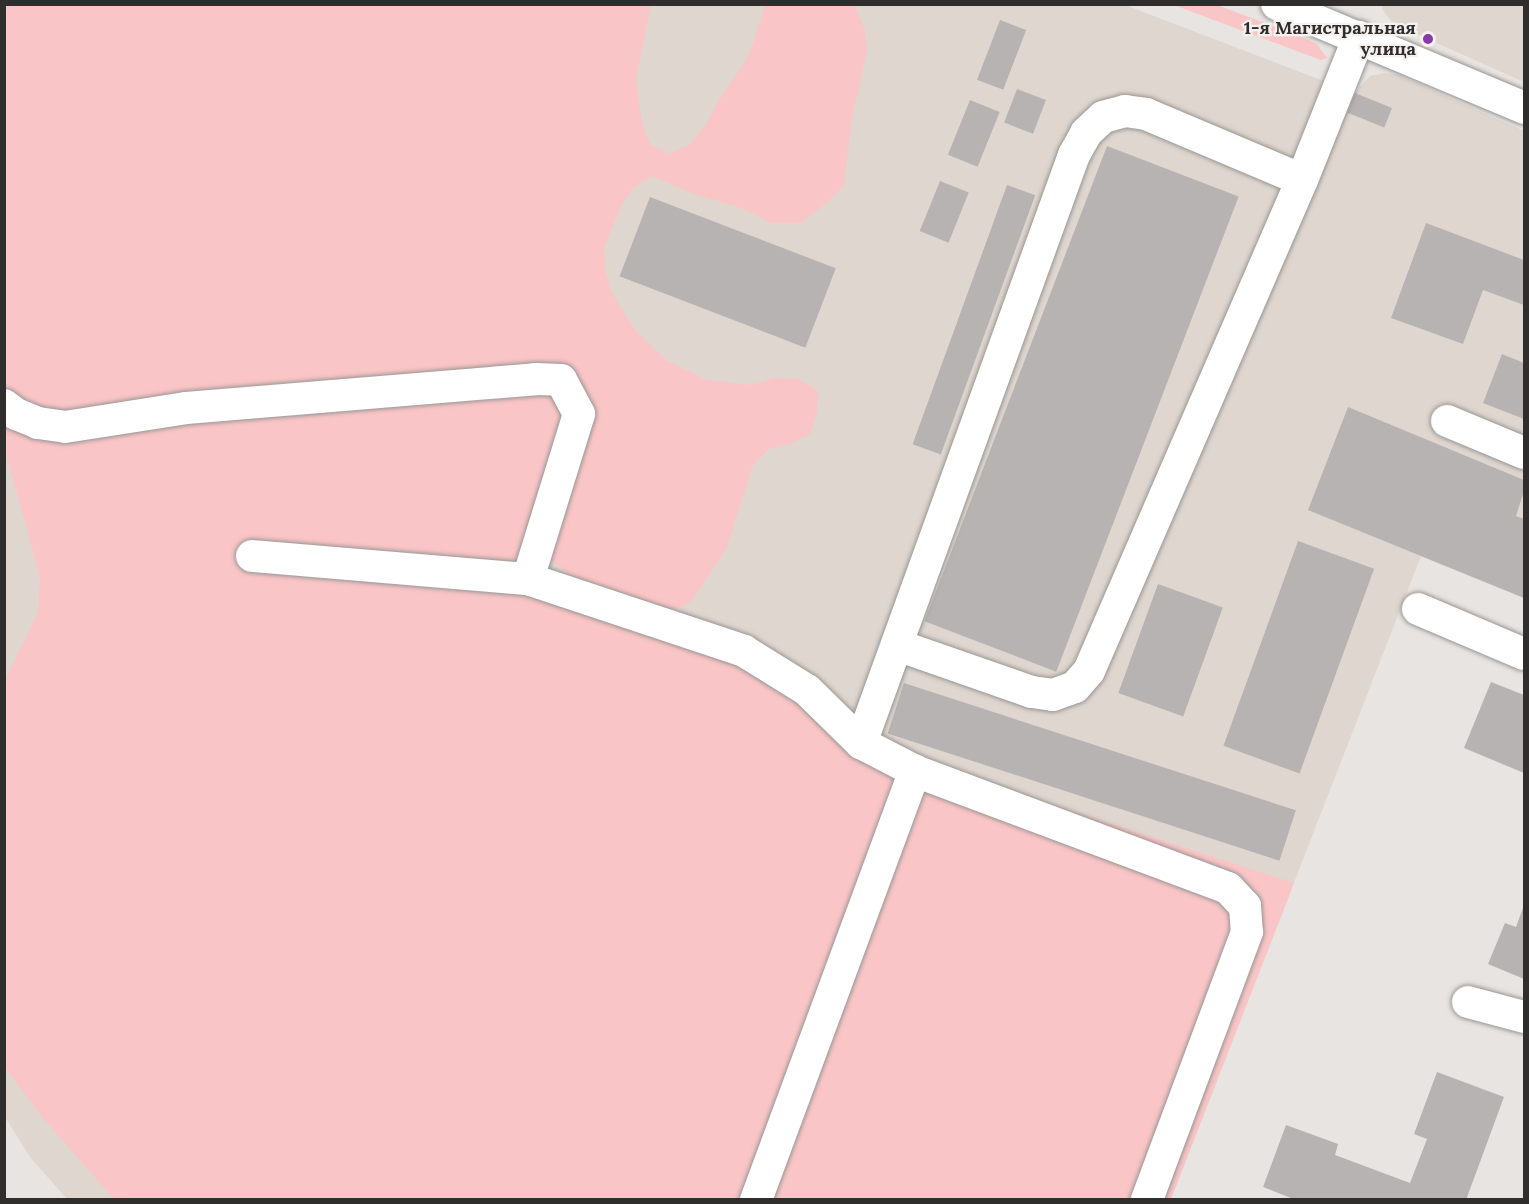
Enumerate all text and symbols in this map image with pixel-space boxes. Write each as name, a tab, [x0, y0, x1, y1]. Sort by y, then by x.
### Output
place label: 1-я Магистральная улица	[1244, 18, 1416, 60]
marker: 1-я Магистральная улица	[1421, 32, 1435, 46]

